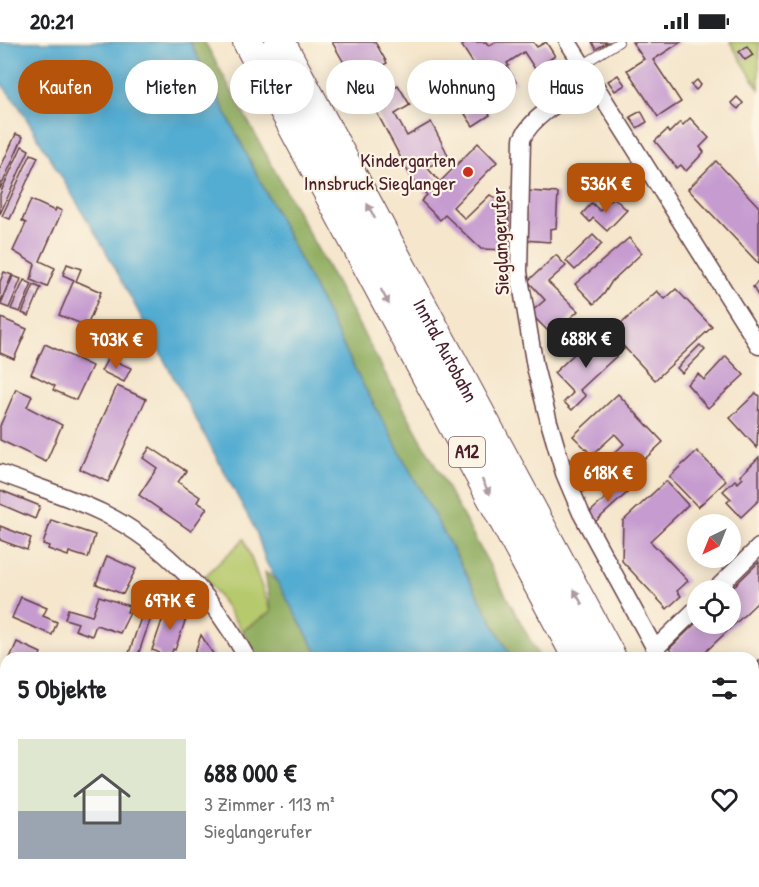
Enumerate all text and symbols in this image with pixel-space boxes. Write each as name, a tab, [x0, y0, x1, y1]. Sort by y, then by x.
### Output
text: 20:21	[30, 6, 74, 36]
chip: Kaufen	[18, 60, 113, 114]
chip: Mieten	[125, 60, 218, 114]
chip: Filter	[230, 60, 314, 114]
chip: Neu	[326, 60, 395, 114]
chip: Wohnung	[407, 60, 516, 114]
chip: Haus	[528, 60, 605, 114]
place label: Kindergarten Innsbruck Sieglanger	[304, 146, 456, 196]
pin: 536K €	[557, 163, 655, 214]
marker: Kindergarten Innsbruck Sieglanger	[461, 165, 475, 179]
text: 536K €	[581, 169, 631, 196]
street label: Sieglangerufer	[484, 186, 515, 296]
one-way arrow	[366, 203, 376, 220]
one-way arrow	[380, 288, 390, 305]
street label: Inntal Autobahn	[407, 294, 485, 407]
pin: 688K €	[537, 318, 635, 369]
pin: 703K €	[67, 319, 165, 370]
text: 688K €	[561, 324, 611, 351]
text: 703K €	[90, 325, 142, 352]
road number: A12	[449, 437, 485, 467]
pin: 618K €	[559, 452, 657, 503]
text: 618K €	[584, 458, 632, 485]
one-way arrow	[481, 479, 491, 496]
north arrow	[687, 514, 741, 568]
map controls	[687, 514, 741, 634]
pin: 697K €	[121, 580, 219, 631]
button: locate	[687, 580, 741, 634]
text: 697K €	[145, 586, 195, 613]
one-way arrow	[573, 588, 583, 605]
text: 5 Objekte	[18, 671, 107, 706]
icon: filters	[708, 672, 741, 705]
text: 688 000 €	[204, 755, 296, 790]
icon: home	[66, 763, 138, 835]
icon: heart	[708, 783, 741, 816]
text: 3 Zimmer · 113 m²	[204, 790, 335, 817]
text: Sieglangerufer	[204, 817, 312, 844]

